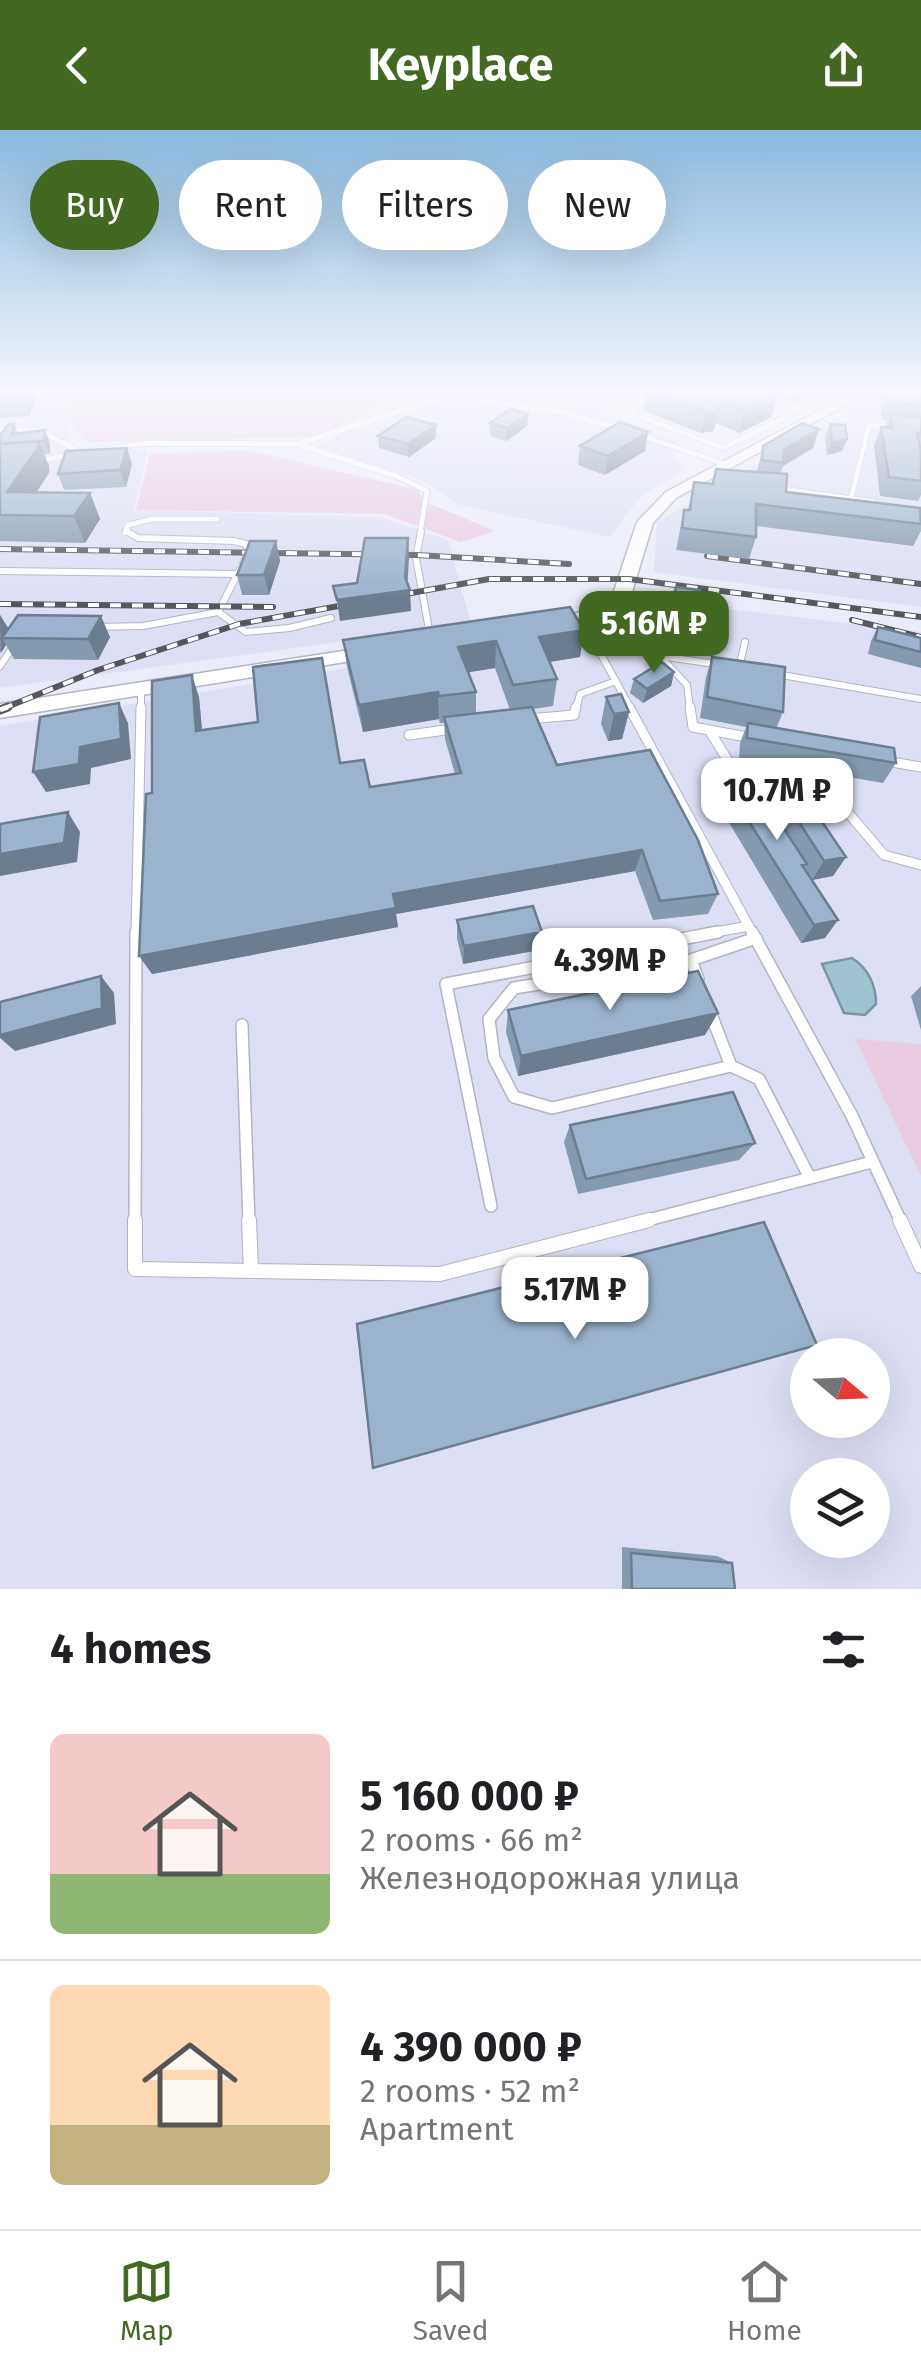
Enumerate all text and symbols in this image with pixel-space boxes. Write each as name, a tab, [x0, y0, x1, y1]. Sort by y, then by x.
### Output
icon: back	[50, 38, 105, 93]
text: Keyplace	[368, 38, 553, 92]
icon: share	[816, 38, 871, 93]
chip: Buy	[30, 160, 159, 250]
chip: Rent	[179, 160, 322, 250]
chip: Filters	[342, 160, 508, 250]
chip: New	[528, 160, 666, 250]
pin: 5.16M ₽	[562, 591, 746, 676]
text: 5.16M ₽	[601, 604, 707, 642]
pin: 10.7M ₽	[685, 758, 869, 843]
text: 10.7M ₽	[723, 771, 831, 809]
pin: 4.39M ₽	[518, 928, 702, 1013]
text: 4.39M ₽	[554, 941, 666, 979]
pin: 5.17M ₽	[483, 1257, 667, 1342]
text: 5.17M ₽	[523, 1270, 627, 1308]
north arrow	[790, 1338, 890, 1438]
map controls	[790, 1338, 890, 1558]
button: layers	[790, 1458, 890, 1558]
icon: filters	[816, 1622, 871, 1677]
text: 4 homes	[50, 1624, 211, 1674]
text: 5 160 000 ₽	[360, 1771, 579, 1821]
icon: home	[130, 1774, 250, 1894]
text: 2 rooms · 66 m²	[360, 1821, 583, 1859]
text: Железнодорожная улица	[360, 1859, 740, 1897]
text: 4 390 000 ₽	[360, 2022, 582, 2072]
icon: home	[130, 2025, 250, 2145]
text: 2 rooms · 52 m²	[360, 2072, 580, 2110]
text: Apartment	[360, 2110, 514, 2148]
tab: Map	[119, 2254, 174, 2347]
tab: Saved	[413, 2254, 489, 2347]
tab: Home	[727, 2254, 802, 2347]

